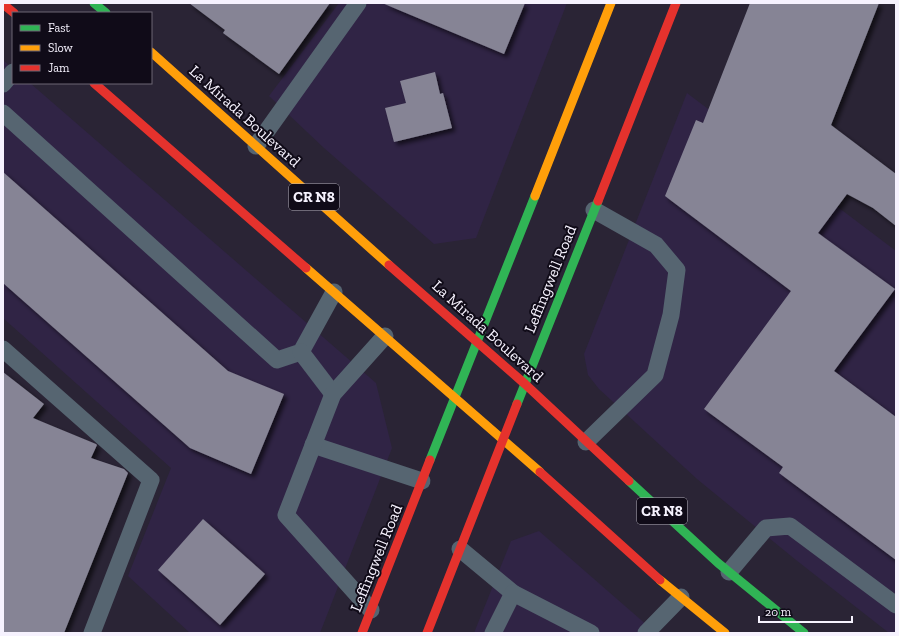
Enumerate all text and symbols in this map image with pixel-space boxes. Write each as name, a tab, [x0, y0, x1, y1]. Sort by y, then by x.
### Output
legend	[12, 12, 152, 84]
text: Fast	[48, 21, 71, 35]
text: Slow	[48, 41, 74, 55]
text: Jam	[48, 61, 70, 75]
street label: La Mirada Boulevard	[186, 61, 305, 171]
road number: CR N8	[289, 184, 339, 210]
street label: Leffingwell Road	[520, 222, 580, 335]
street label: La Mirada Boulevard	[429, 276, 548, 386]
road number: CR N8	[637, 498, 687, 524]
street label: Leffingwell Road	[346, 501, 406, 614]
scale bar	[759, 598, 852, 624]
text: 20 m	[765, 605, 792, 619]

